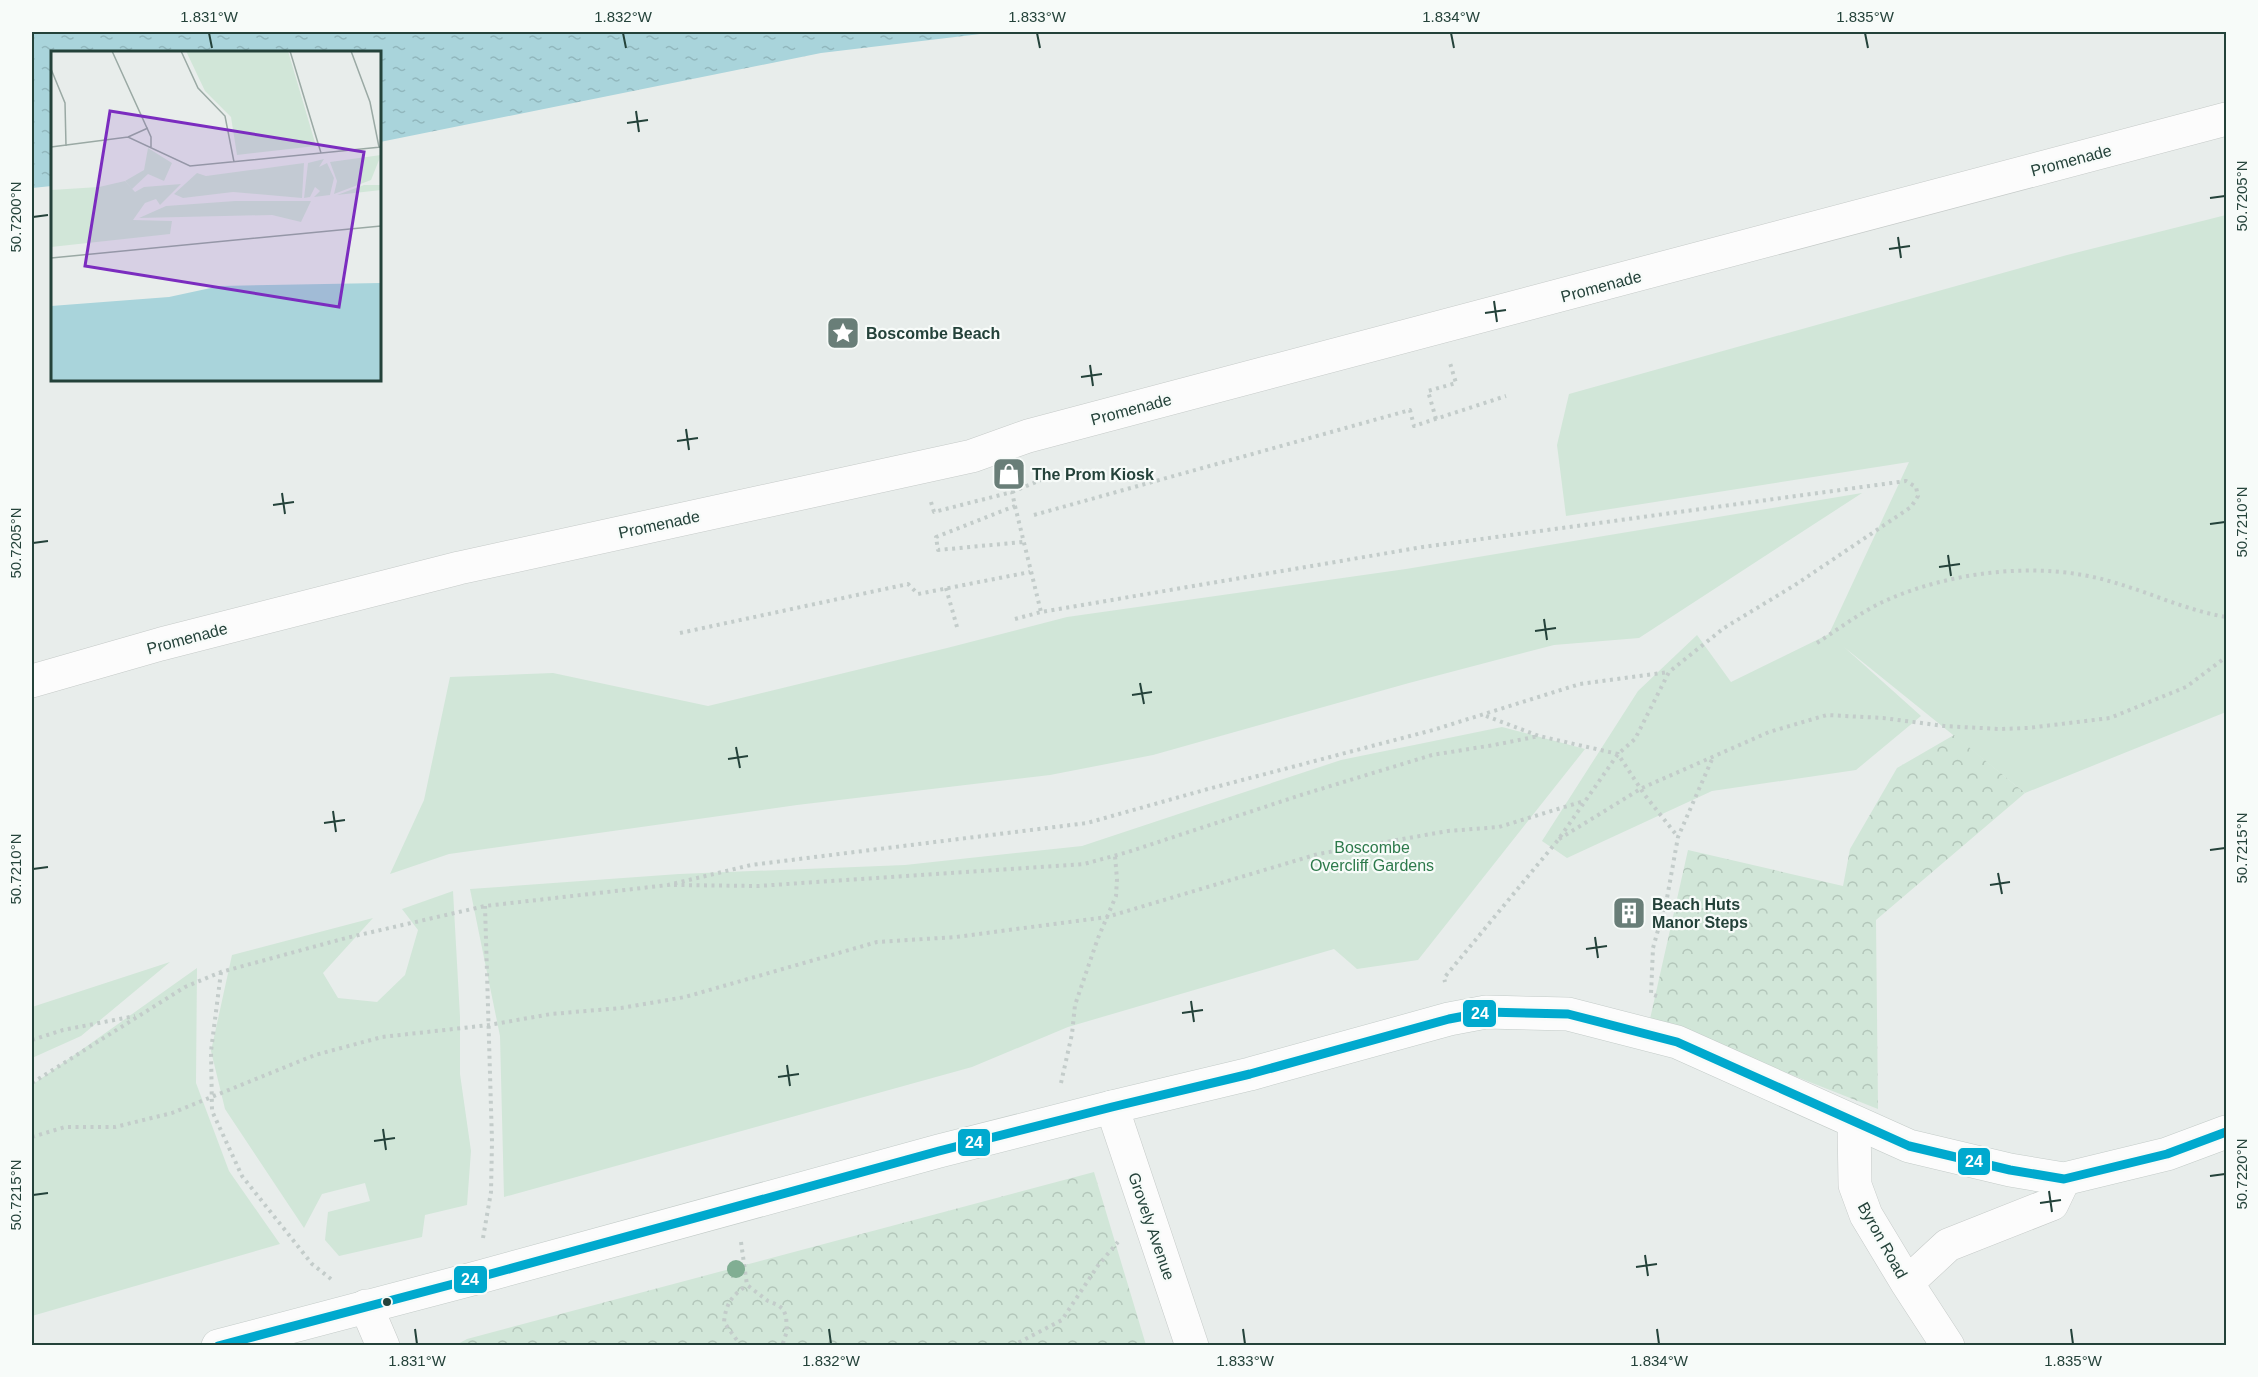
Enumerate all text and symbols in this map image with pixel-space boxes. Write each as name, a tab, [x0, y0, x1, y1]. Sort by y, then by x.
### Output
text: 1.831°W	[180, 8, 239, 25]
text: 1.832°W	[594, 8, 653, 25]
text: 1.833°W	[1008, 8, 1067, 25]
text: 1.834°W	[1422, 8, 1481, 25]
text: 1.835°W	[1836, 8, 1895, 25]
inset map	[51, 51, 381, 381]
street label: Promenade	[2029, 142, 2113, 179]
text: 50.7205°N	[2233, 160, 2250, 232]
text: 50.7200°N	[7, 181, 24, 253]
street label: Promenade	[1559, 268, 1643, 305]
place icon: Boscombe Beach	[825, 315, 861, 351]
place label: Boscombe Beach	[866, 325, 1000, 342]
street label: Promenade	[1089, 391, 1173, 428]
shop icon: The Prom Kiosk	[991, 456, 1027, 492]
place label: The Prom Kiosk	[1032, 466, 1154, 483]
text: 50.7210°N	[2233, 486, 2250, 558]
text: 50.7205°N	[7, 507, 24, 579]
street label: Promenade	[617, 508, 701, 541]
street label: Promenade	[145, 620, 229, 657]
text: 50.7215°N	[2233, 812, 2250, 884]
text: 50.7210°N	[7, 833, 24, 905]
park label: Boscombe Overcliff Gardens	[1310, 839, 1434, 874]
building icon: Beach Huts Manor Steps	[1611, 895, 1647, 931]
place label: Beach Huts Manor Steps	[1652, 896, 1748, 931]
line badge: 24	[1462, 999, 1497, 1028]
text: 24	[1471, 1005, 1489, 1022]
line badge: 24	[957, 1128, 991, 1157]
text: 24	[965, 1134, 983, 1151]
text: 50.7220°N	[2233, 1138, 2250, 1210]
line badge: 24	[1957, 1147, 1991, 1176]
text: 24	[1965, 1153, 1983, 1170]
text: 50.7215°N	[7, 1159, 24, 1231]
street label: Grovely Avenue	[1125, 1170, 1178, 1282]
street label: Byron Road	[1855, 1199, 1910, 1281]
line badge: 24	[453, 1265, 488, 1294]
text: 24	[461, 1271, 479, 1288]
unlabelled marker	[381, 1296, 393, 1308]
text: 1.831°W	[388, 1352, 447, 1369]
text: 1.832°W	[802, 1352, 861, 1369]
text: 1.833°W	[1216, 1352, 1275, 1369]
text: 1.834°W	[1630, 1352, 1689, 1369]
text: 1.835°W	[2044, 1352, 2103, 1369]

